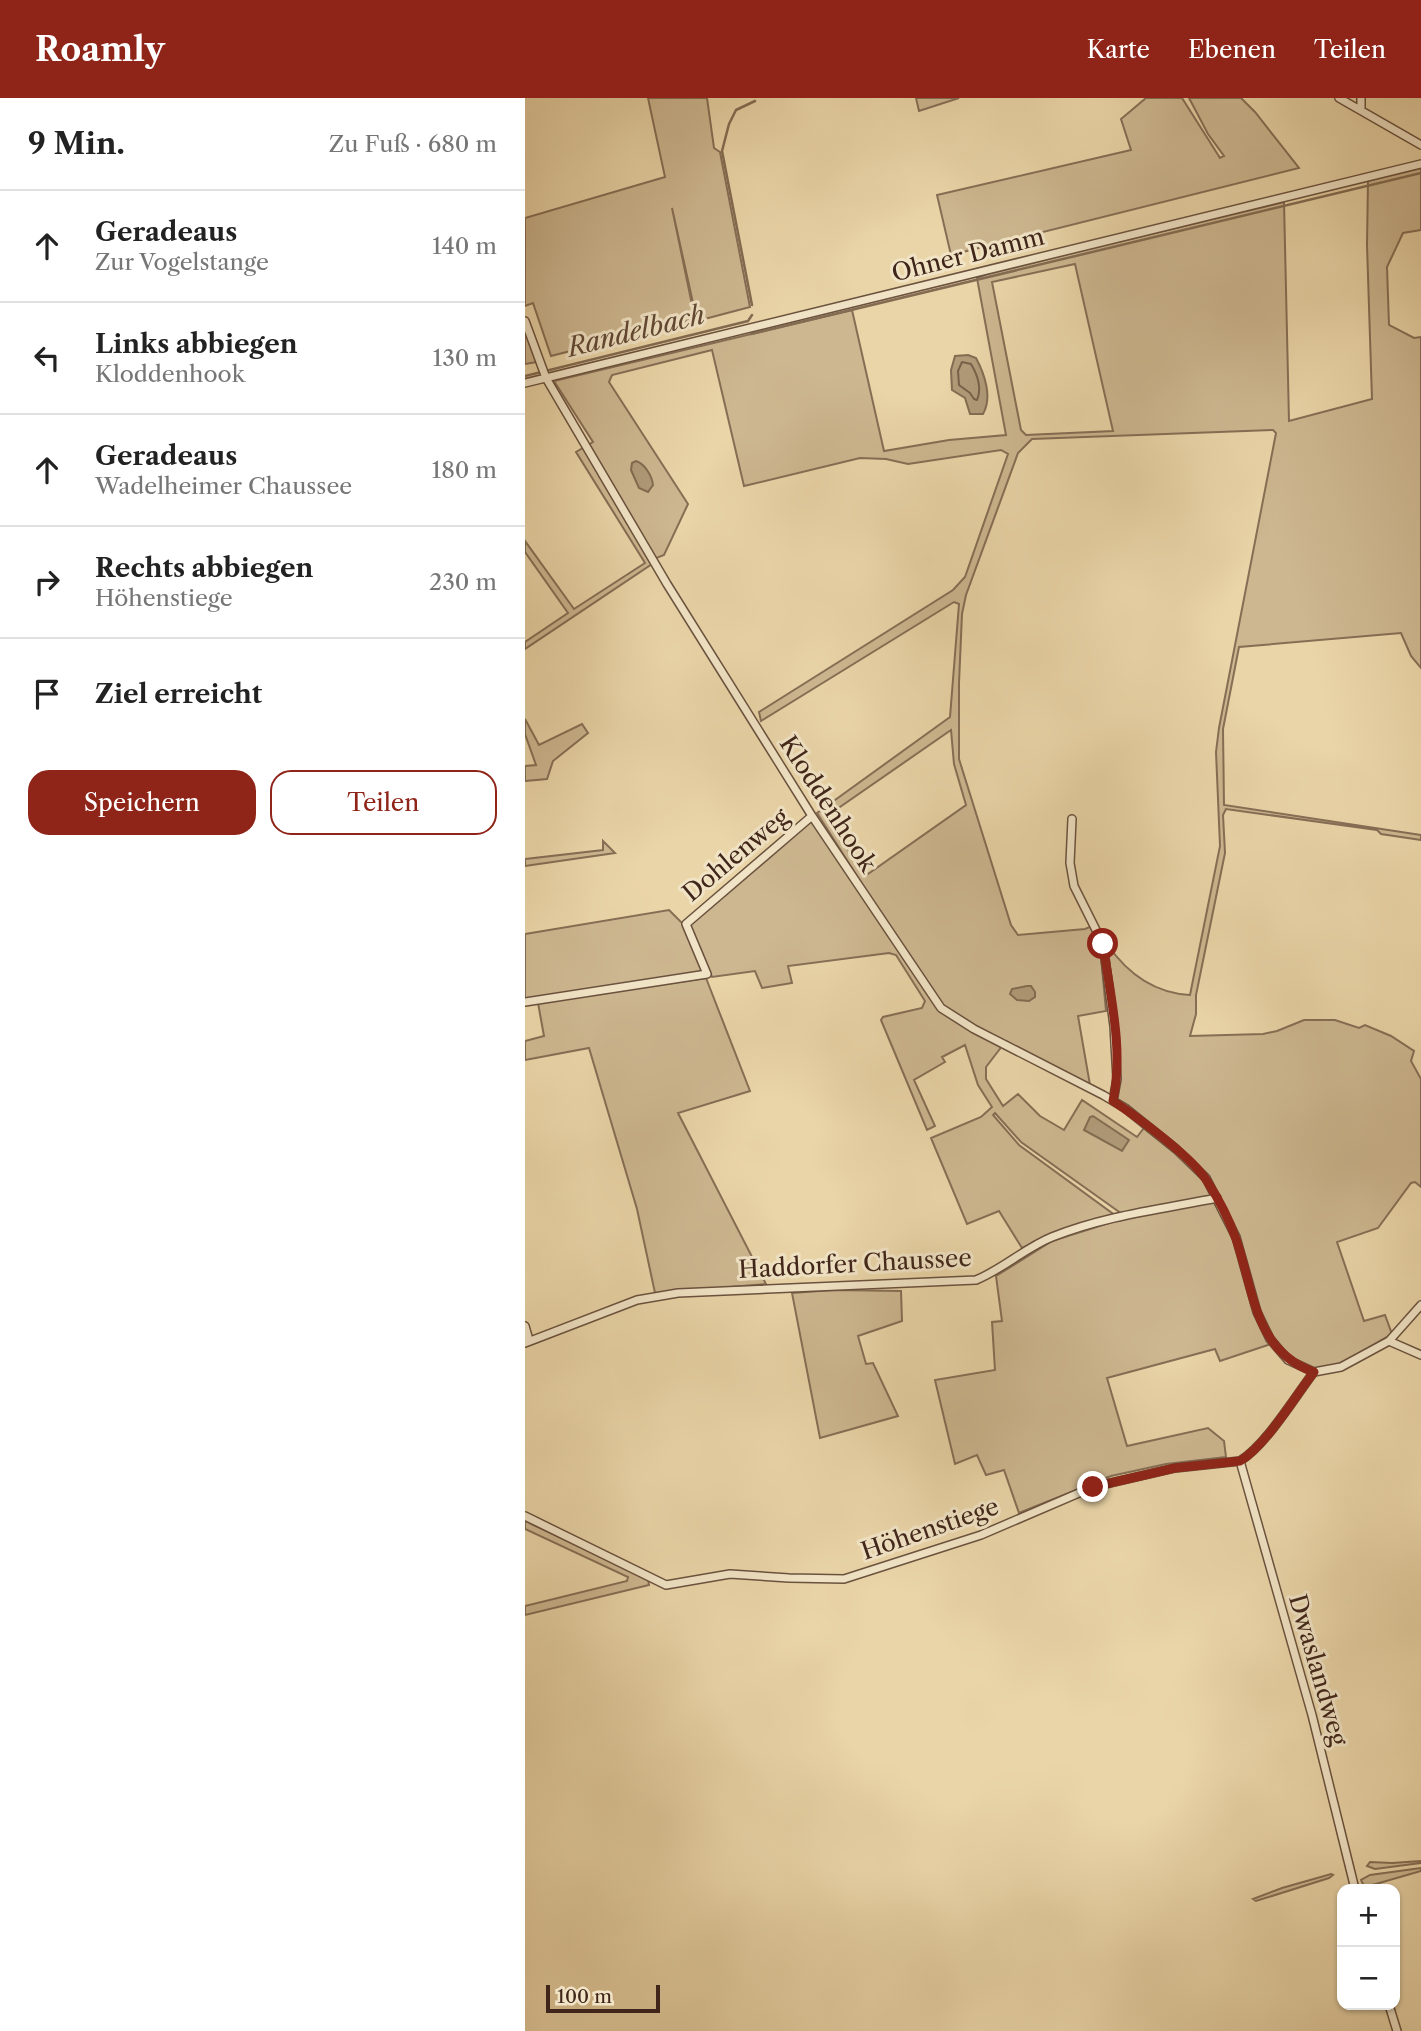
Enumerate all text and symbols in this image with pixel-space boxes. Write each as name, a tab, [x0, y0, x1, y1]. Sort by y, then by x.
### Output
text: Roamly	[35, 29, 165, 70]
text: Karte	[1087, 35, 1150, 64]
text: Ebenen	[1188, 35, 1276, 64]
text: Teilen	[1314, 35, 1386, 64]
text: 9 Min.	[28, 125, 125, 162]
text: Zu Fuß · 680 m	[329, 130, 497, 158]
text: Geradeaus	[95, 216, 237, 248]
street label: Ohner Damm	[889, 222, 1047, 287]
icon: ahead	[28, 227, 66, 265]
text: 140 m	[432, 232, 497, 260]
text: Zur Vogelstange	[95, 248, 269, 276]
water label: Randelbach	[562, 298, 708, 364]
text: Links abbiegen	[95, 328, 298, 360]
icon: left	[28, 339, 66, 377]
text: 130 m	[433, 344, 497, 372]
text: Kloddenhook	[95, 360, 245, 388]
text: Geradeaus	[95, 440, 237, 472]
icon: ahead	[28, 451, 66, 489]
text: 180 m	[432, 456, 497, 484]
text: Wadelheimer Chaussee	[95, 472, 352, 500]
text: Rechts abbiegen	[95, 552, 313, 584]
icon: right	[28, 563, 66, 601]
text: 230 m	[429, 568, 497, 596]
text: Höhenstiege	[95, 584, 233, 612]
icon: arrive	[28, 675, 66, 713]
text: Ziel erreicht	[95, 678, 262, 710]
street label: Kloddenhook	[774, 730, 884, 878]
button: Speichern	[28, 770, 256, 835]
button: Teilen	[270, 770, 497, 835]
street label: Dohlenweg	[677, 802, 795, 907]
route start	[1087, 928, 1118, 959]
street label: Haddorfer Chaussee	[738, 1243, 972, 1284]
route end	[1077, 1471, 1108, 1502]
street label: Höhenstiege	[857, 1491, 1003, 1566]
street label: Dwaslandweg	[1283, 1591, 1354, 1749]
map controls	[1337, 1884, 1400, 2010]
button: +	[1337, 1884, 1400, 1947]
button: −	[1337, 1947, 1400, 2010]
scale bar	[546, 1982, 660, 2014]
text: 100 m	[557, 1985, 612, 2008]

